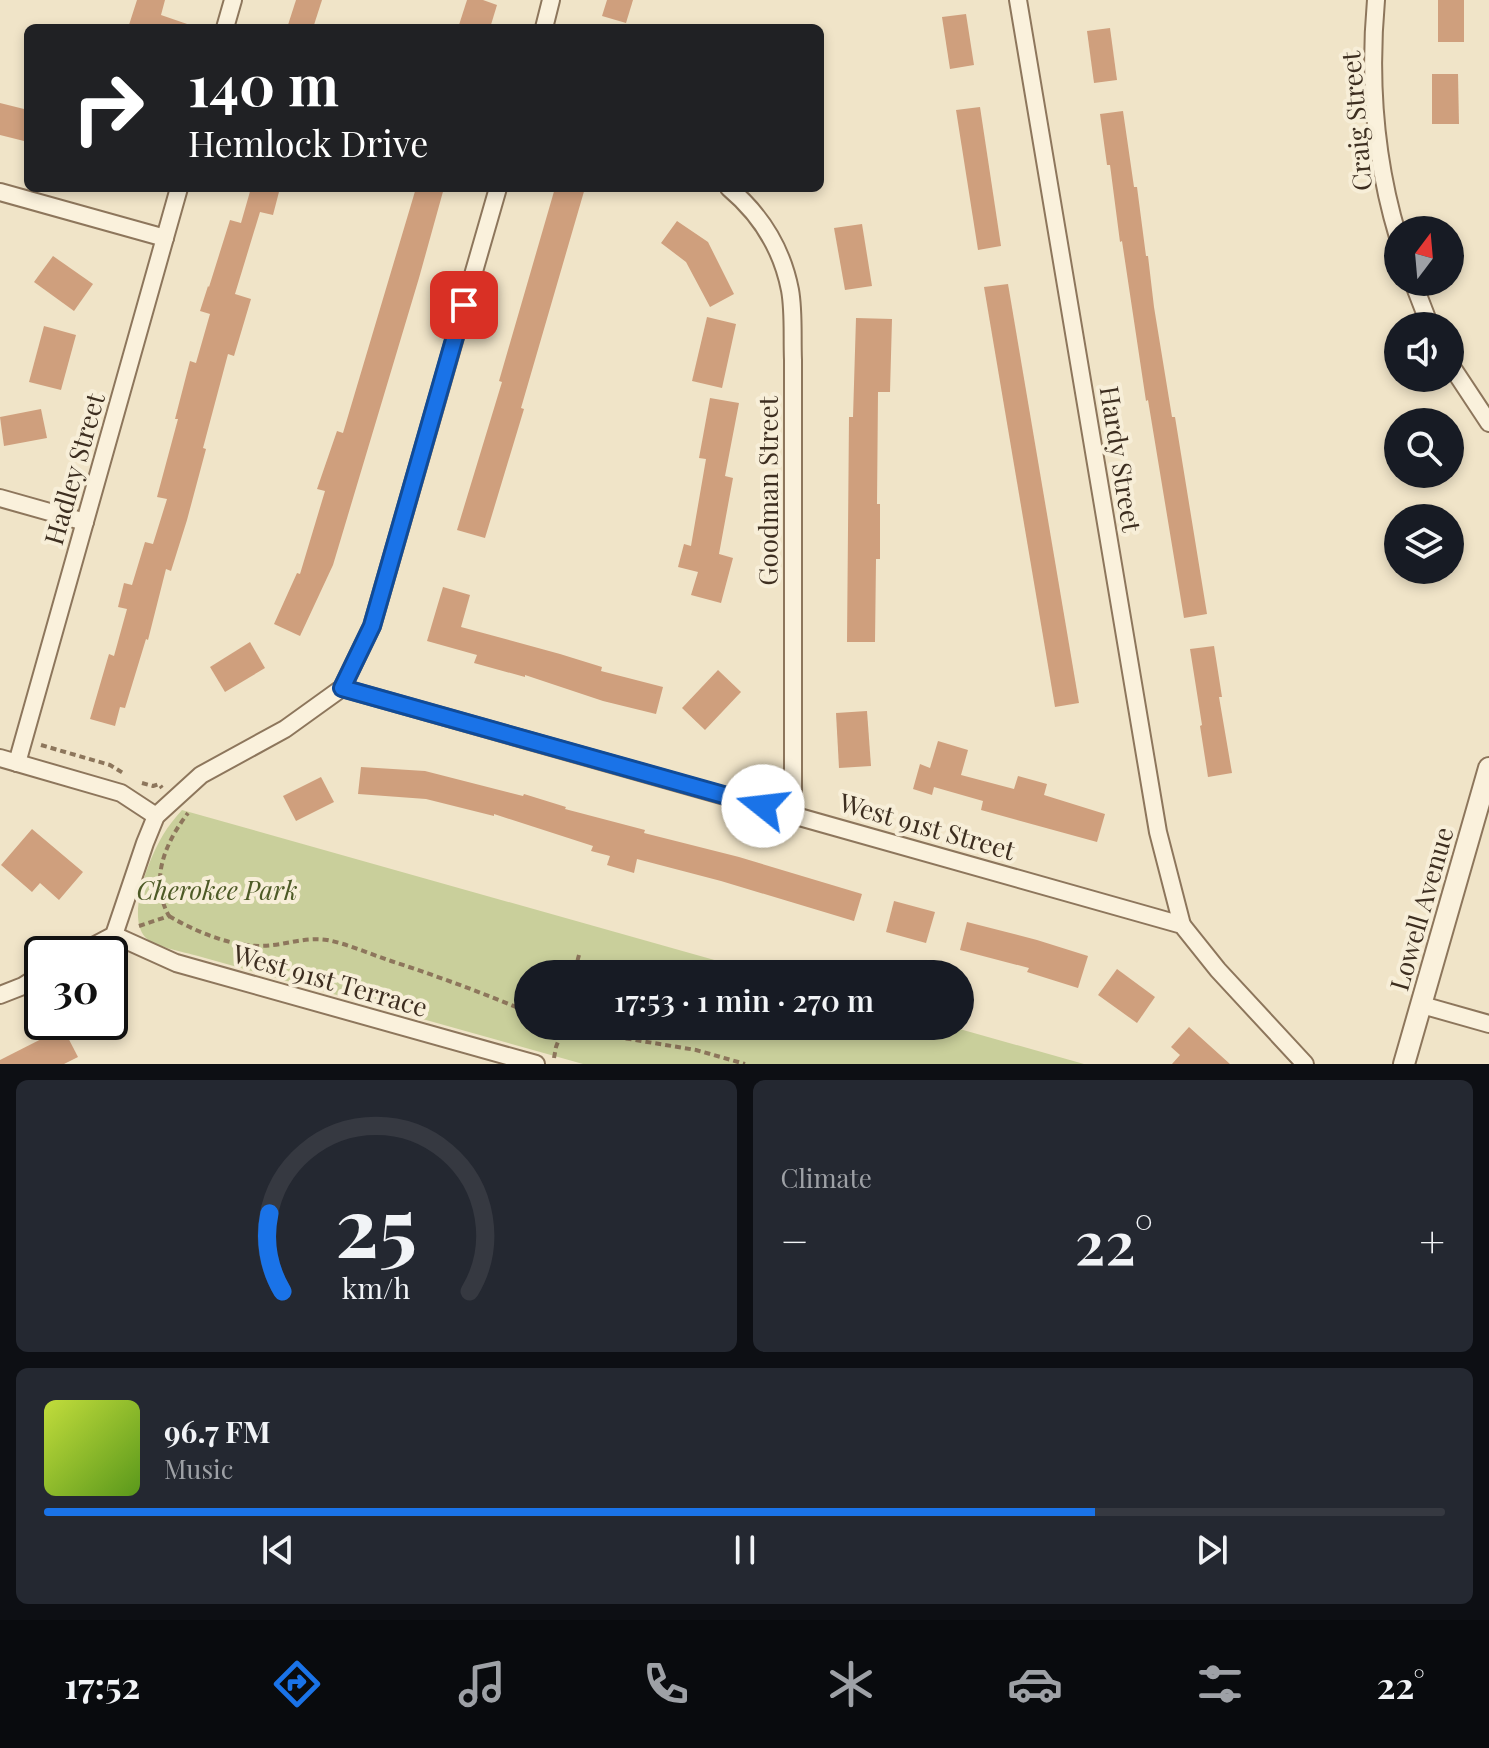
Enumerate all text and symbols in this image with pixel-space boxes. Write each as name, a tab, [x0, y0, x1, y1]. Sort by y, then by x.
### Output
text: 140 m	[188, 46, 339, 121]
street label: Craig Street	[1332, 49, 1379, 192]
icon: right	[56, 56, 160, 160]
text: Hemlock Drive	[188, 118, 428, 166]
north arrow	[1384, 216, 1464, 296]
map controls	[1384, 216, 1464, 584]
pin	[430, 271, 498, 339]
icon: arrive	[442, 283, 486, 327]
button: sound	[1384, 312, 1464, 392]
street label: Hardy Street	[1093, 383, 1150, 535]
street label: Hadley Street	[35, 388, 112, 549]
street label: Goodman Street	[750, 395, 785, 586]
button: search	[1384, 408, 1464, 488]
button: layers	[1384, 504, 1464, 584]
position arrow	[721, 764, 805, 848]
street label: West 91st Street	[834, 783, 1020, 868]
street label: Lowell Avenue	[1381, 823, 1461, 994]
park label: Cherokee Park	[136, 872, 298, 907]
street label: West 91st Terrace	[228, 935, 432, 1024]
speed limit sign: 30	[24, 936, 128, 1040]
text: 17:53 · 1 min · 270 m	[614, 980, 874, 1020]
text: Climate	[781, 1160, 872, 1195]
text: 25	[335, 1168, 417, 1279]
text: 22°	[1075, 1200, 1153, 1280]
text: −	[781, 1210, 809, 1269]
text: +	[1419, 1210, 1445, 1269]
text: km/h	[342, 1268, 411, 1306]
text: 96.7 FM	[164, 1411, 271, 1451]
text: Music	[164, 1451, 233, 1486]
icon: previous	[256, 1528, 300, 1572]
icon: pause	[723, 1528, 767, 1572]
icon: next	[1190, 1528, 1234, 1572]
icon: directions	[269, 1656, 325, 1712]
icon: music	[454, 1656, 510, 1712]
icon: phone	[638, 1656, 694, 1712]
icon: climate	[823, 1656, 879, 1712]
icon: car	[1007, 1656, 1063, 1712]
icon: filters	[1192, 1656, 1248, 1712]
text: 17:52	[64, 1660, 140, 1708]
text: 22°	[1377, 1660, 1425, 1708]

